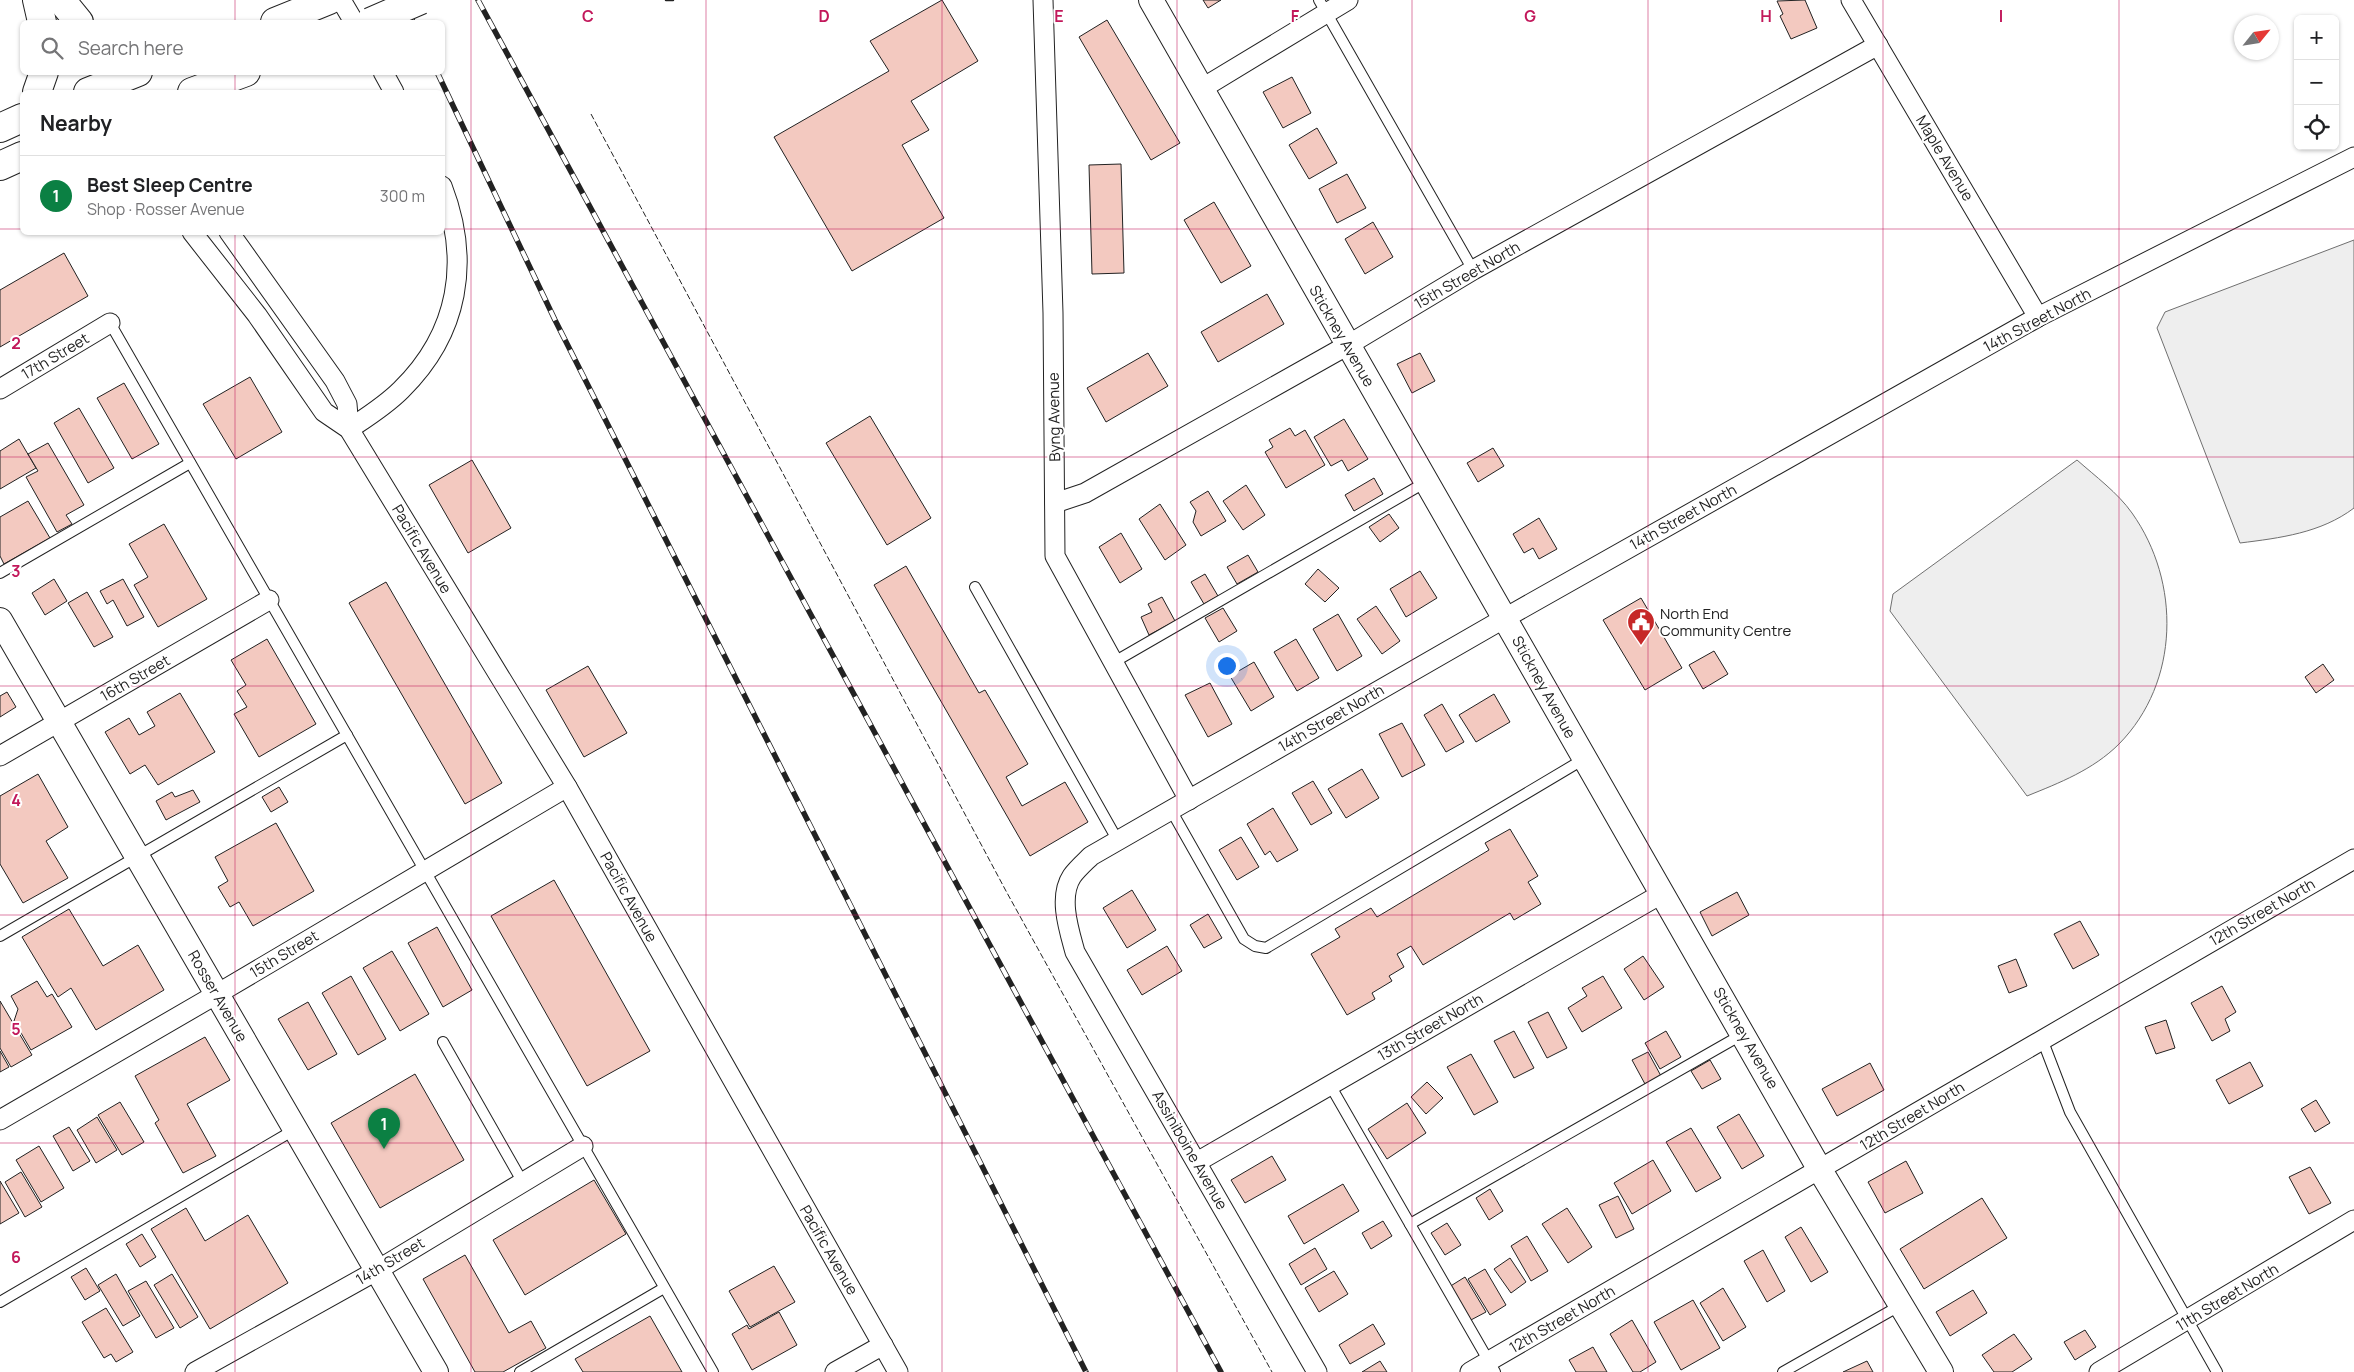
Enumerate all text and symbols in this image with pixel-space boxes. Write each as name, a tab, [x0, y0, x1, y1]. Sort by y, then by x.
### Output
text: C	[582, 5, 594, 27]
text: D	[818, 5, 830, 27]
text: E	[1054, 5, 1064, 27]
text: F	[1291, 5, 1300, 27]
text: G	[1524, 5, 1536, 27]
text: H	[1760, 5, 1772, 27]
text: I	[1999, 5, 2003, 27]
north arrow	[2234, 15, 2279, 60]
map controls	[2294, 15, 2339, 150]
button: +	[2294, 15, 2339, 60]
search box	[20, 20, 445, 75]
icon: search	[38, 34, 66, 62]
text: Search here	[78, 35, 184, 61]
button: −	[2294, 60, 2339, 105]
button: locate	[2294, 105, 2339, 150]
text: Nearby	[40, 109, 112, 137]
street label: Maple Avenue	[1911, 111, 1979, 205]
text: Best Sleep Centre	[87, 172, 253, 198]
text: 1	[52, 185, 60, 207]
text: 300 m	[380, 185, 425, 207]
text: Shop · Rosser Avenue	[87, 198, 245, 220]
street label: 15th Street North	[1410, 236, 1524, 314]
street label: Stickney Avenue	[1304, 281, 1380, 391]
street label: 14th Street North	[1979, 283, 2095, 357]
street label: 17th Street	[17, 328, 93, 384]
text: 2	[11, 332, 21, 354]
street label: Byng Avenue	[1043, 372, 1065, 462]
street label: 14th Street North	[1626, 479, 1740, 555]
street label: Pacific Avenue	[387, 501, 457, 598]
text: 3	[11, 560, 21, 582]
place label: North End Community Centre	[1660, 603, 1792, 641]
public building icon: North End Community Centre	[1626, 607, 1656, 646]
street label: Stickney Avenue	[1507, 632, 1581, 742]
street label: 16th Street	[96, 650, 174, 706]
your location	[1214, 653, 1240, 679]
street label: 14th Street North	[1274, 679, 1388, 757]
text: 4	[11, 789, 21, 811]
street label: Pacific Avenue	[595, 848, 663, 946]
street label: 12th Street North	[2205, 873, 2319, 951]
street label: 15th Street	[246, 925, 322, 983]
street label: Rosser Avenue	[183, 946, 253, 1046]
street label: Stickney Avenue	[1708, 983, 1784, 1093]
street label: 13th Street North	[1373, 988, 1487, 1066]
text: 5	[11, 1018, 21, 1040]
street label: 12th Street North	[1856, 1076, 1968, 1156]
street label: Assiniboine Avenue	[1147, 1087, 1233, 1214]
pin: 1	[368, 1108, 400, 1149]
street label: Pacific Avenue	[795, 1201, 863, 1299]
street label: 14th Street	[352, 1232, 428, 1290]
text: 6	[11, 1246, 21, 1268]
street label: 11th Street North	[2172, 1258, 2282, 1336]
street label: 12th Street North	[1505, 1280, 1619, 1358]

